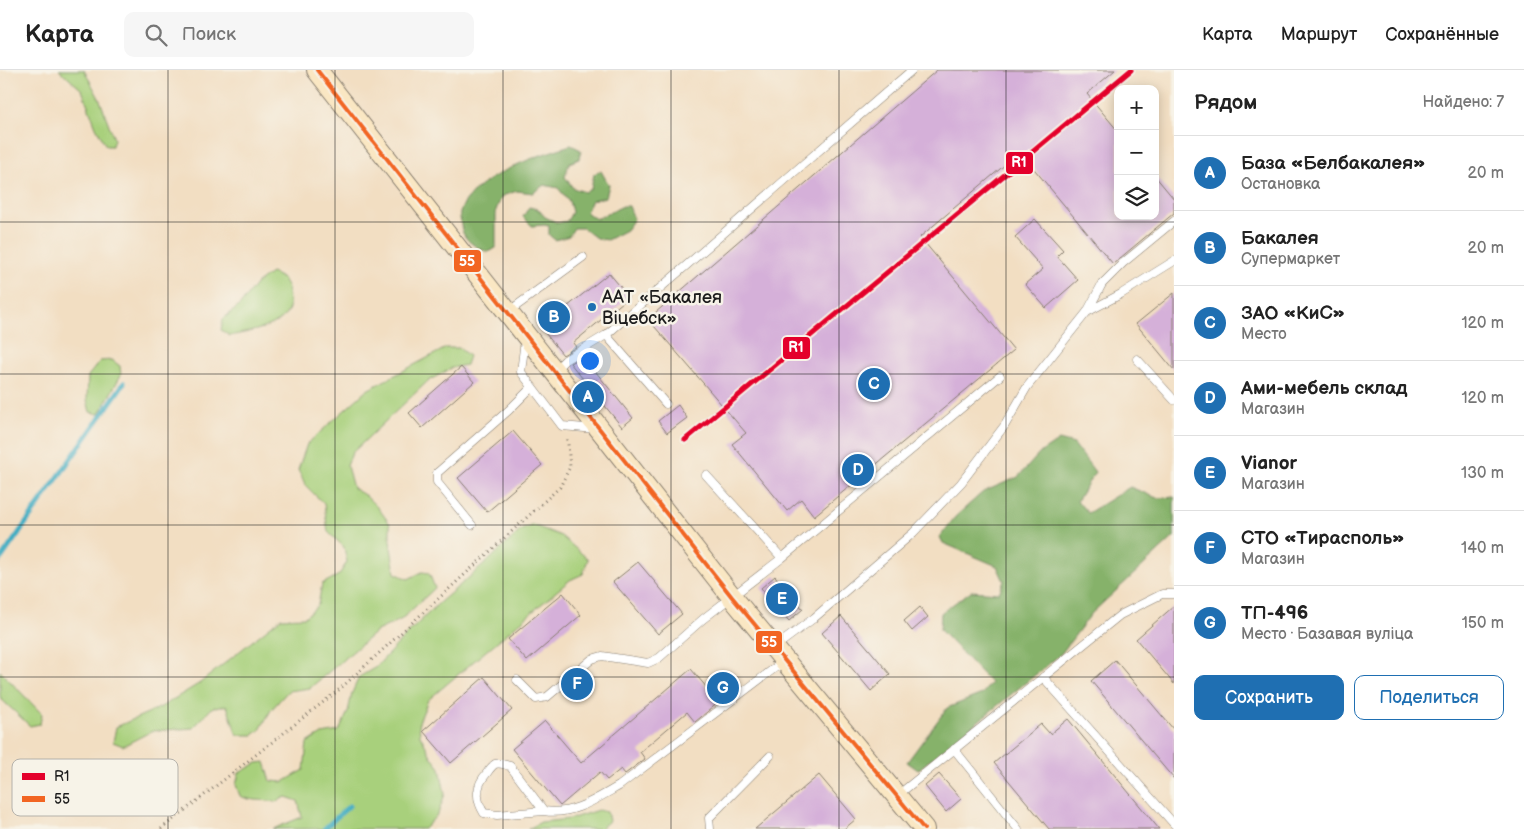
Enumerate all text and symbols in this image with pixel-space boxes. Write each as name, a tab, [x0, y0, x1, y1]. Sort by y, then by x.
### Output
search box	[124, 12, 474, 57]
text: Карта	[25, 20, 94, 49]
icon: search	[142, 21, 170, 49]
text: Поиск	[182, 23, 236, 46]
text: Карта	[1202, 24, 1253, 45]
text: Маршрут	[1281, 24, 1357, 45]
text: Сохранённые	[1385, 24, 1499, 45]
map controls	[1114, 85, 1159, 220]
button: +	[1114, 85, 1159, 130]
text: Рядом	[1194, 90, 1257, 115]
text: Найдено: 7	[1422, 93, 1504, 112]
button: −	[1114, 130, 1159, 175]
line badge: R1	[1005, 151, 1034, 175]
text: База «Белбакалея»	[1241, 152, 1426, 175]
text: R1	[1011, 154, 1027, 171]
text: A	[1205, 164, 1215, 183]
text: 20 m	[1468, 164, 1504, 183]
button: layers	[1114, 175, 1159, 220]
text: Остановка	[1241, 175, 1320, 194]
text: Бакалея	[1241, 227, 1319, 250]
text: B	[1204, 239, 1216, 258]
text: 20 m	[1468, 239, 1504, 258]
line badge: 55	[453, 249, 482, 273]
text: Супермаркет	[1241, 250, 1340, 269]
text: 55	[459, 253, 475, 270]
place label: ААТ «Бакалея Віцебск»	[601, 287, 722, 329]
pin: B	[538, 298, 570, 336]
marker: ААТ «Бакалея Віцебск»	[586, 301, 598, 313]
text: ЗАО «КиС»	[1241, 302, 1345, 325]
text: C	[1204, 314, 1216, 333]
text: 120 m	[1461, 314, 1504, 333]
text: Место	[1241, 325, 1287, 344]
line badge: R1	[782, 336, 811, 360]
text: R1	[788, 339, 804, 356]
your location	[577, 348, 603, 374]
pin: C	[858, 365, 890, 403]
text: Ами-мебель склад	[1241, 377, 1407, 400]
pin: A	[572, 378, 604, 416]
text: D	[1204, 389, 1216, 408]
text: 120 m	[1461, 389, 1504, 408]
text: Магазин	[1241, 400, 1305, 419]
pin: D	[842, 451, 874, 489]
text: Vianor	[1241, 452, 1297, 475]
text: E	[1205, 464, 1215, 483]
text: 130 m	[1461, 464, 1504, 483]
text: Магазин	[1241, 475, 1305, 494]
text: СТО «Тирасполь»	[1241, 527, 1405, 550]
text: F	[1205, 539, 1215, 558]
text: 140 m	[1461, 539, 1504, 558]
text: Магазин	[1241, 550, 1305, 569]
pin: E	[766, 580, 798, 618]
text: ТП-496	[1241, 602, 1308, 625]
text: G	[1204, 614, 1216, 633]
text: 150 m	[1462, 614, 1504, 633]
text: Место · Базавая вуліца	[1241, 625, 1413, 644]
line badge: 55	[755, 630, 783, 654]
text: 55	[761, 634, 777, 651]
pin: F	[561, 665, 593, 703]
pin: G	[707, 669, 739, 707]
button: Сохранить	[1194, 675, 1344, 720]
button: Поделиться	[1354, 675, 1504, 720]
legend	[12, 759, 178, 816]
text: R1	[54, 768, 69, 785]
text: 55	[54, 791, 70, 808]

